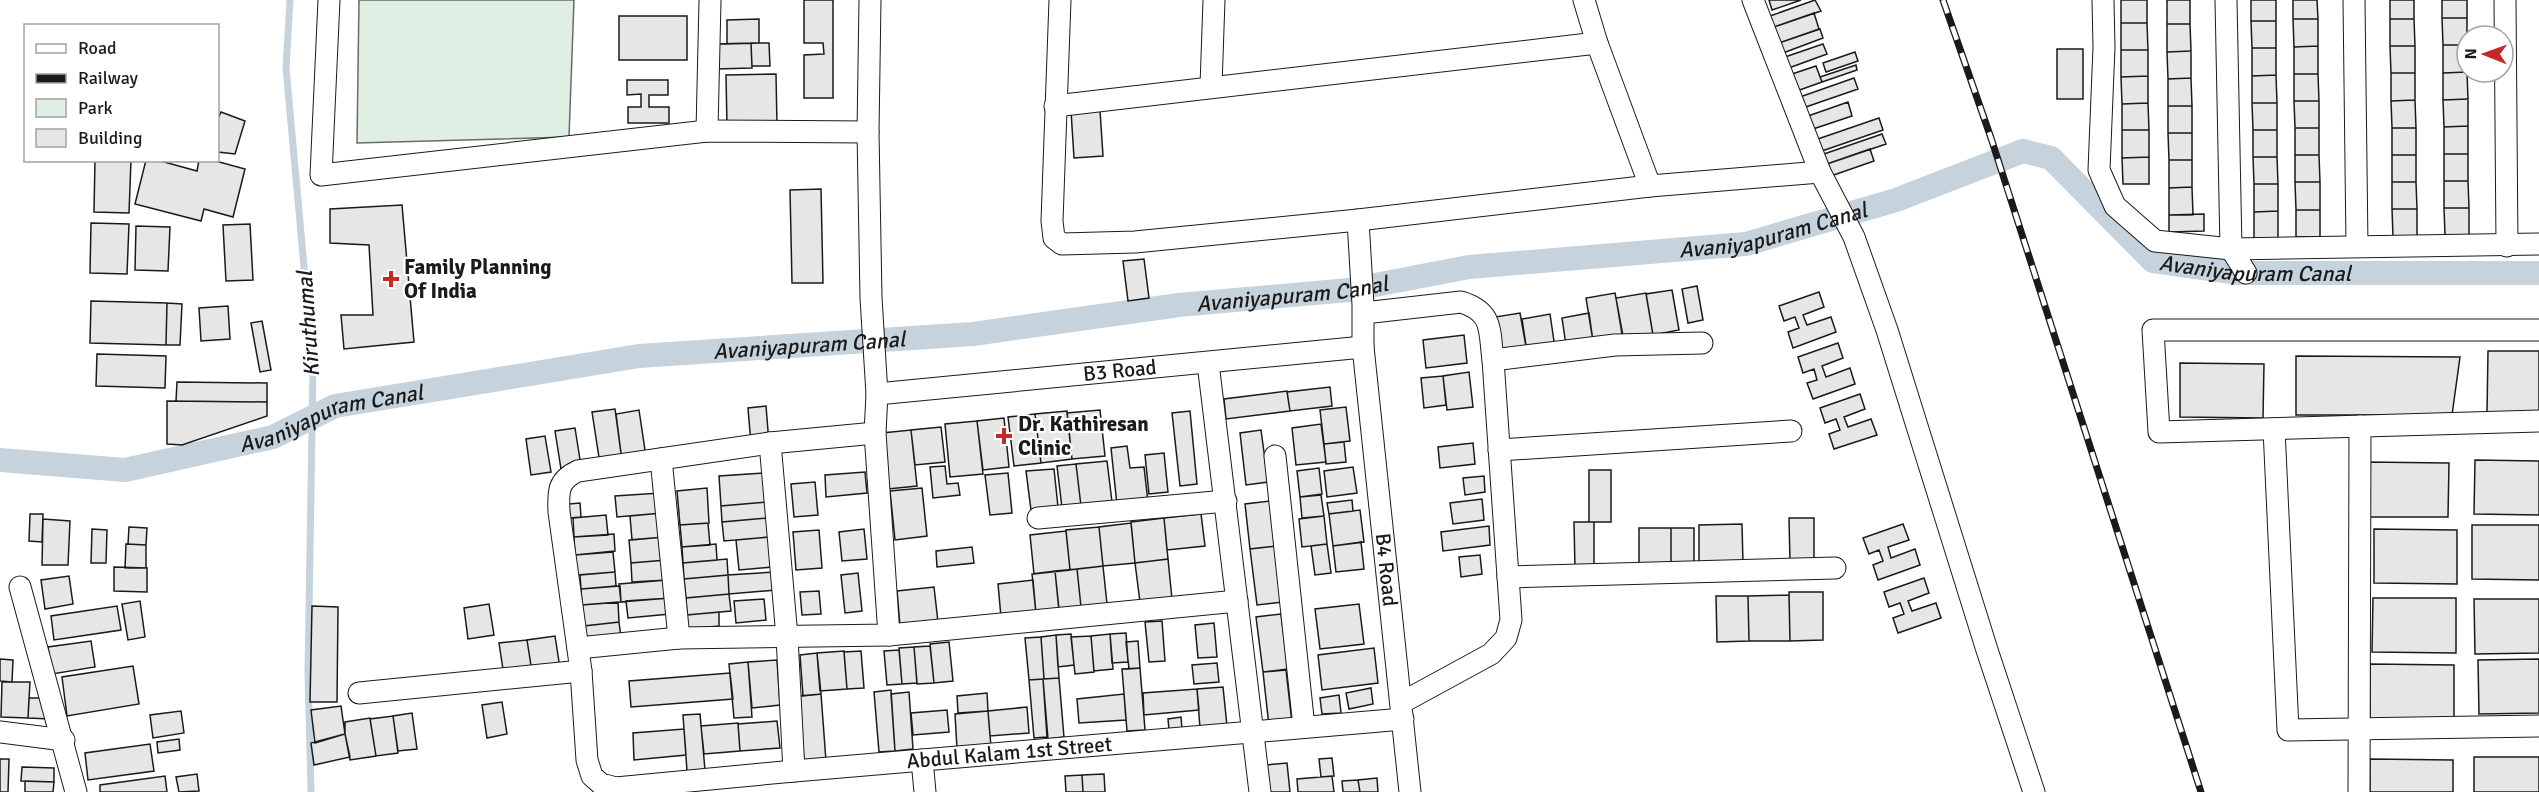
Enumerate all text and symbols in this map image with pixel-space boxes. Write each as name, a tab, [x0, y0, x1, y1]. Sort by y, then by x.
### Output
legend	[24, 24, 219, 162]
north arrow	[2455, 24, 2515, 84]
text: Road	[78, 37, 117, 59]
text: N	[2461, 48, 2481, 59]
text: Railway	[78, 67, 139, 89]
text: Park	[78, 97, 113, 119]
text: Building	[78, 127, 142, 149]
water label: Avaniyapuram Canal	[1678, 195, 1871, 263]
water label: Avaniyapuram Canal	[2158, 249, 2353, 287]
place label: Family Planning Of India	[404, 254, 552, 304]
water label: Kiruthumal	[291, 269, 325, 378]
water label: Avaniyapuram Canal	[1195, 269, 1392, 317]
marker: Family Planning Of India	[382, 270, 400, 288]
water label: Avaniyapuram Canal	[712, 325, 908, 365]
street label: B3 Road	[1082, 354, 1158, 387]
water label: Avaniyapuram Canal	[237, 378, 426, 458]
place label: Dr. Kathiresan Clinic	[1018, 411, 1149, 461]
marker: Dr. Kathiresan Clinic	[995, 427, 1013, 445]
street label: B4 Road	[1370, 532, 1403, 608]
street label: Abdul Kalam 1st Street	[906, 731, 1113, 774]

